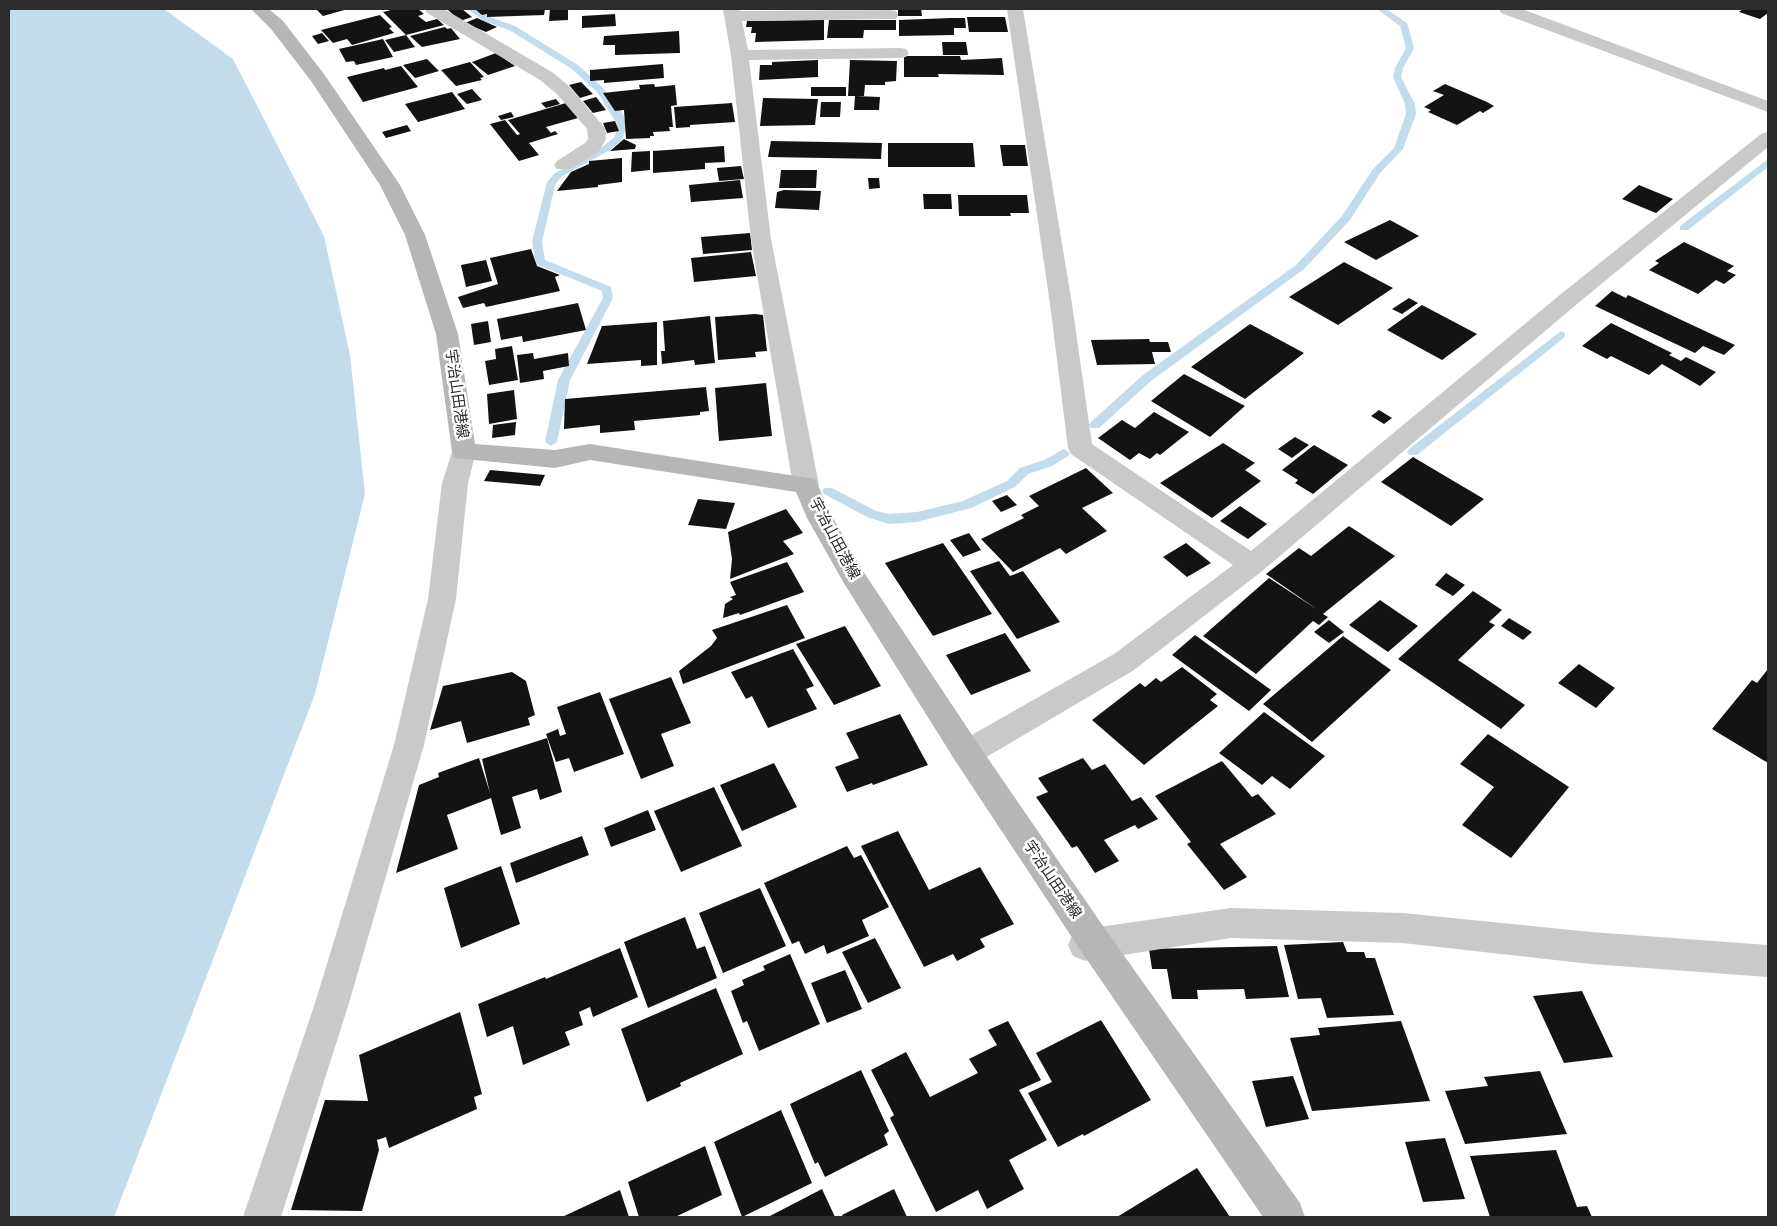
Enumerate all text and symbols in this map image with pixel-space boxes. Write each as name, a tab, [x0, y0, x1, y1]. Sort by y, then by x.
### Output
street label: 宇治山田港線	[441, 348, 471, 440]
street label: 宇治山田港線	[805, 495, 863, 583]
street label: 宇治山田港線	[1019, 838, 1085, 922]

